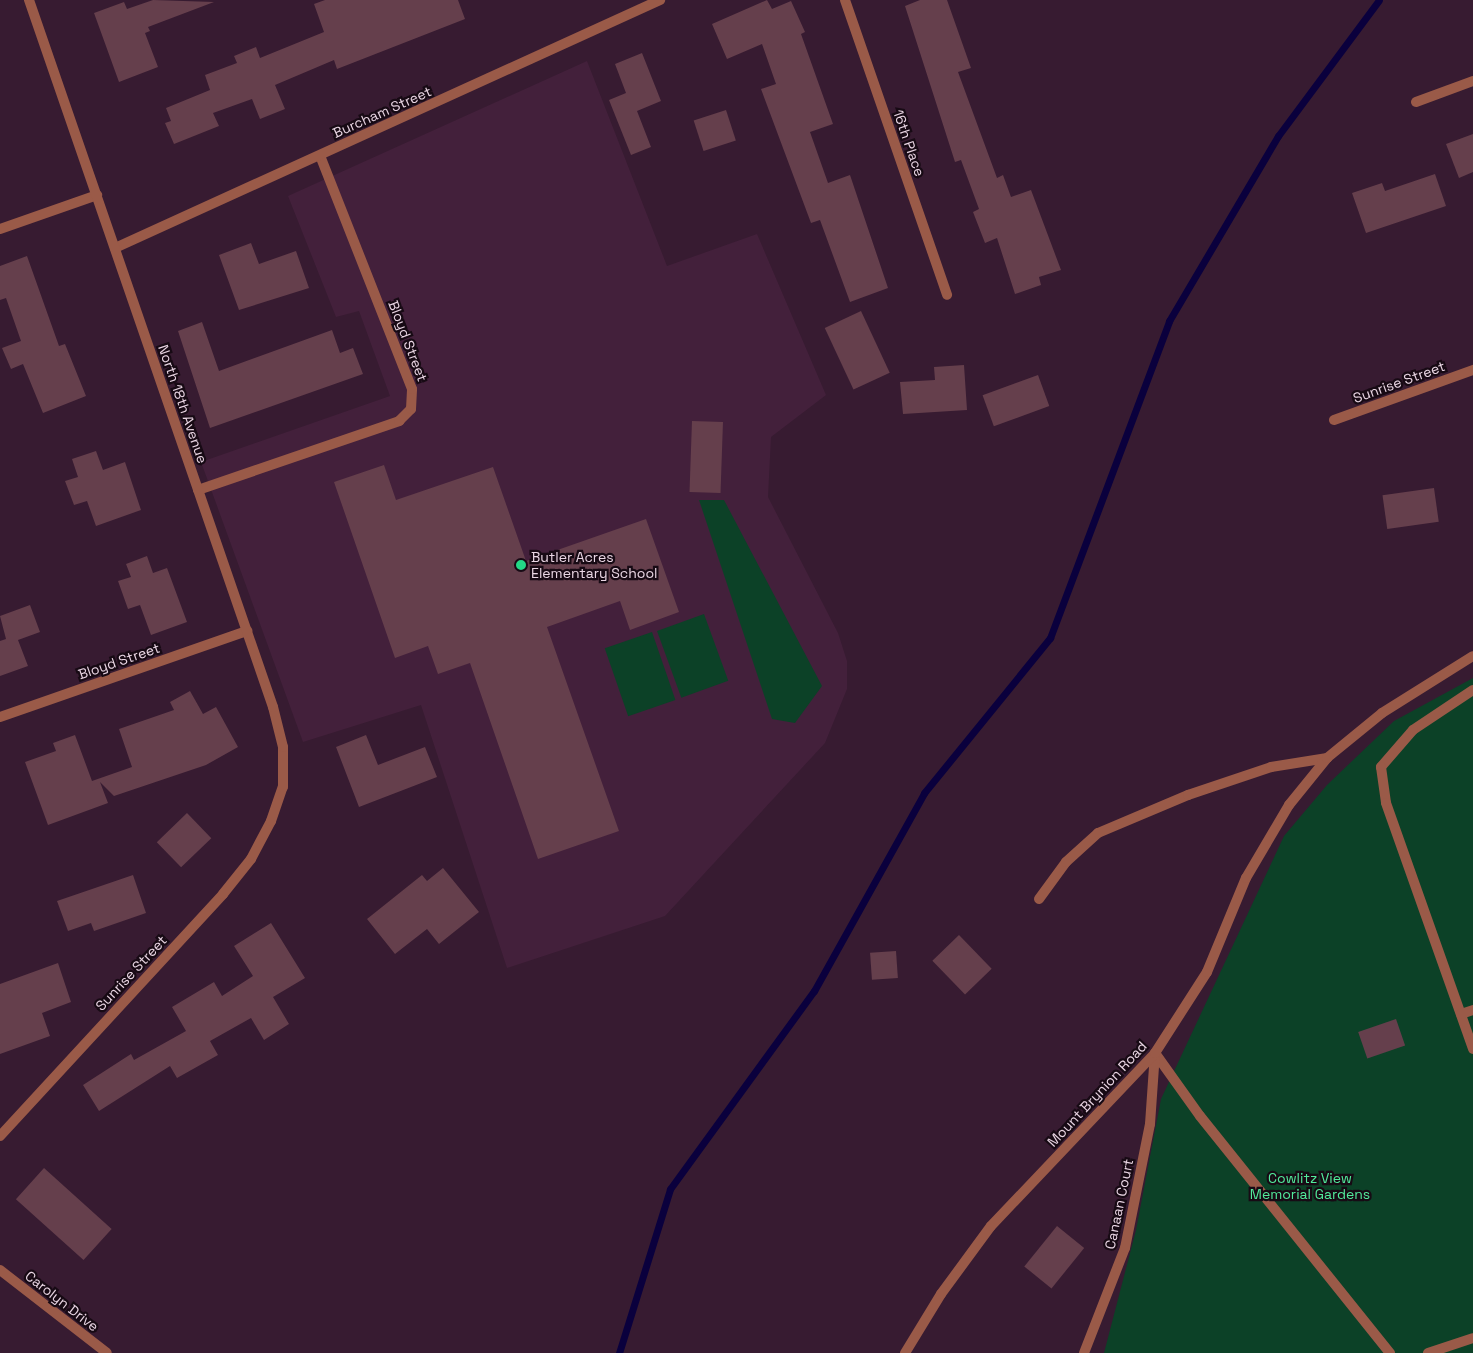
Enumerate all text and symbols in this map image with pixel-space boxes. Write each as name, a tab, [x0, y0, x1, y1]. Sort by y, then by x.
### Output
street label: Burcham Street	[330, 83, 434, 141]
street label: 16th Place	[890, 107, 928, 179]
street label: Bloyd Street	[385, 298, 431, 384]
street label: North 18th Avenue	[155, 342, 211, 466]
street label: Sunrise Street	[1351, 358, 1447, 406]
place label: Butler Acres Elementary School	[531, 549, 657, 582]
marker: Butler Acres Elementary School	[515, 559, 527, 571]
street label: Bloyd Street	[76, 639, 162, 683]
street label: Sunrise Street	[92, 932, 170, 1014]
street label: Mount Brynion Road	[1044, 1038, 1150, 1150]
street label: Canaan Court	[1101, 1157, 1137, 1251]
park label: Cowlitz View Memorial Gardens	[1250, 1170, 1370, 1202]
street label: Carolyn Drive	[22, 1267, 102, 1335]

